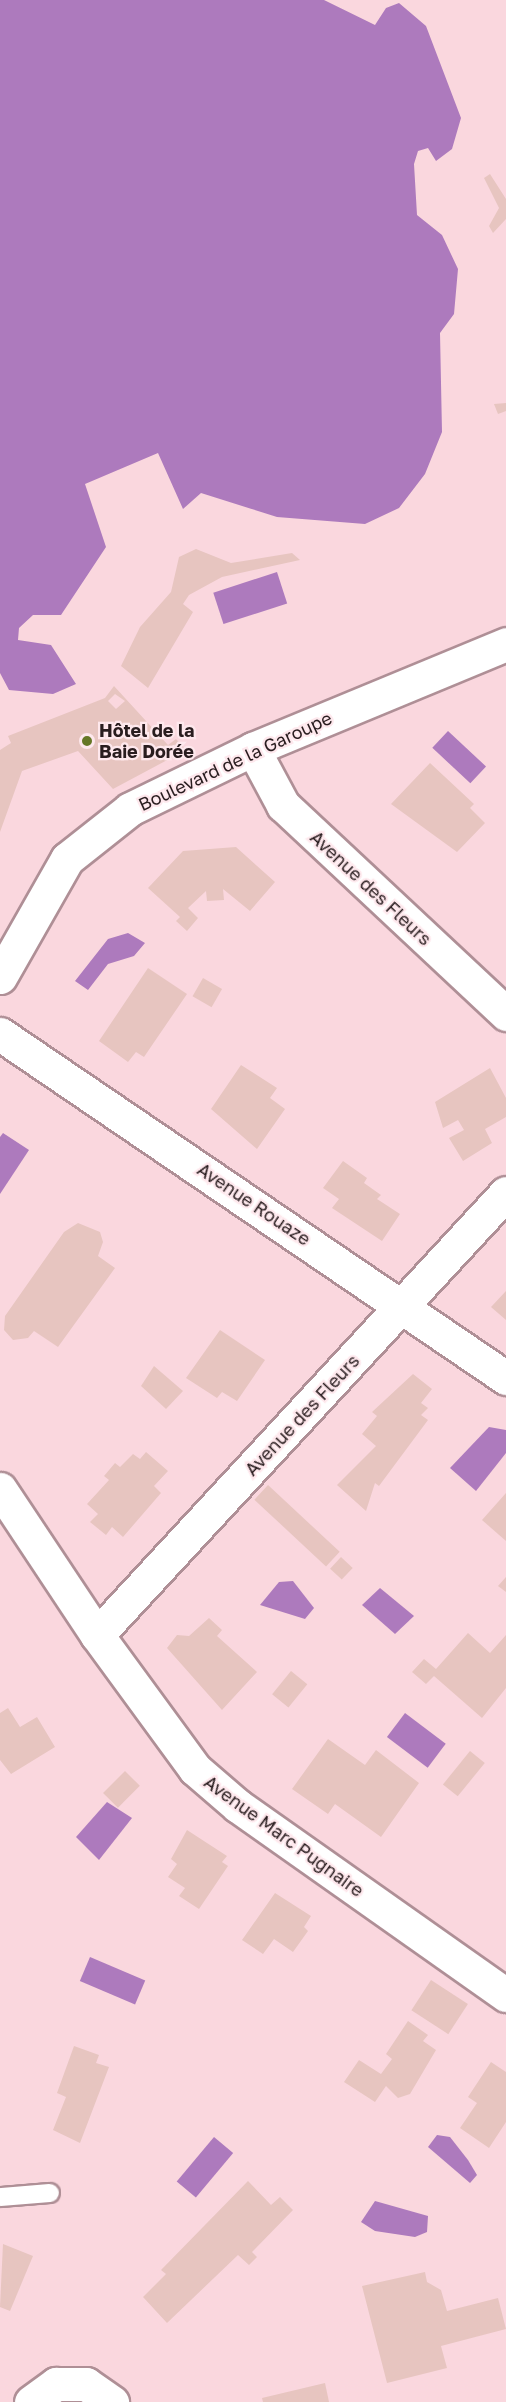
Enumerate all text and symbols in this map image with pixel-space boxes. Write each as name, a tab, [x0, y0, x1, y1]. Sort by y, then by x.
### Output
street label: Boulevard de la Garoupe	[135, 707, 335, 815]
place label: Hôtel de la Baie Dorée	[99, 720, 194, 762]
marker: Hôtel de la Baie Dorée	[80, 734, 94, 748]
street label: Avenue des Fleurs	[306, 826, 436, 950]
street label: Avenue Rouaze	[193, 1158, 315, 1250]
street label: Avenue des Fleurs	[240, 1350, 364, 1480]
street label: Avenue Marc Pugnaire	[200, 1771, 368, 1901]

